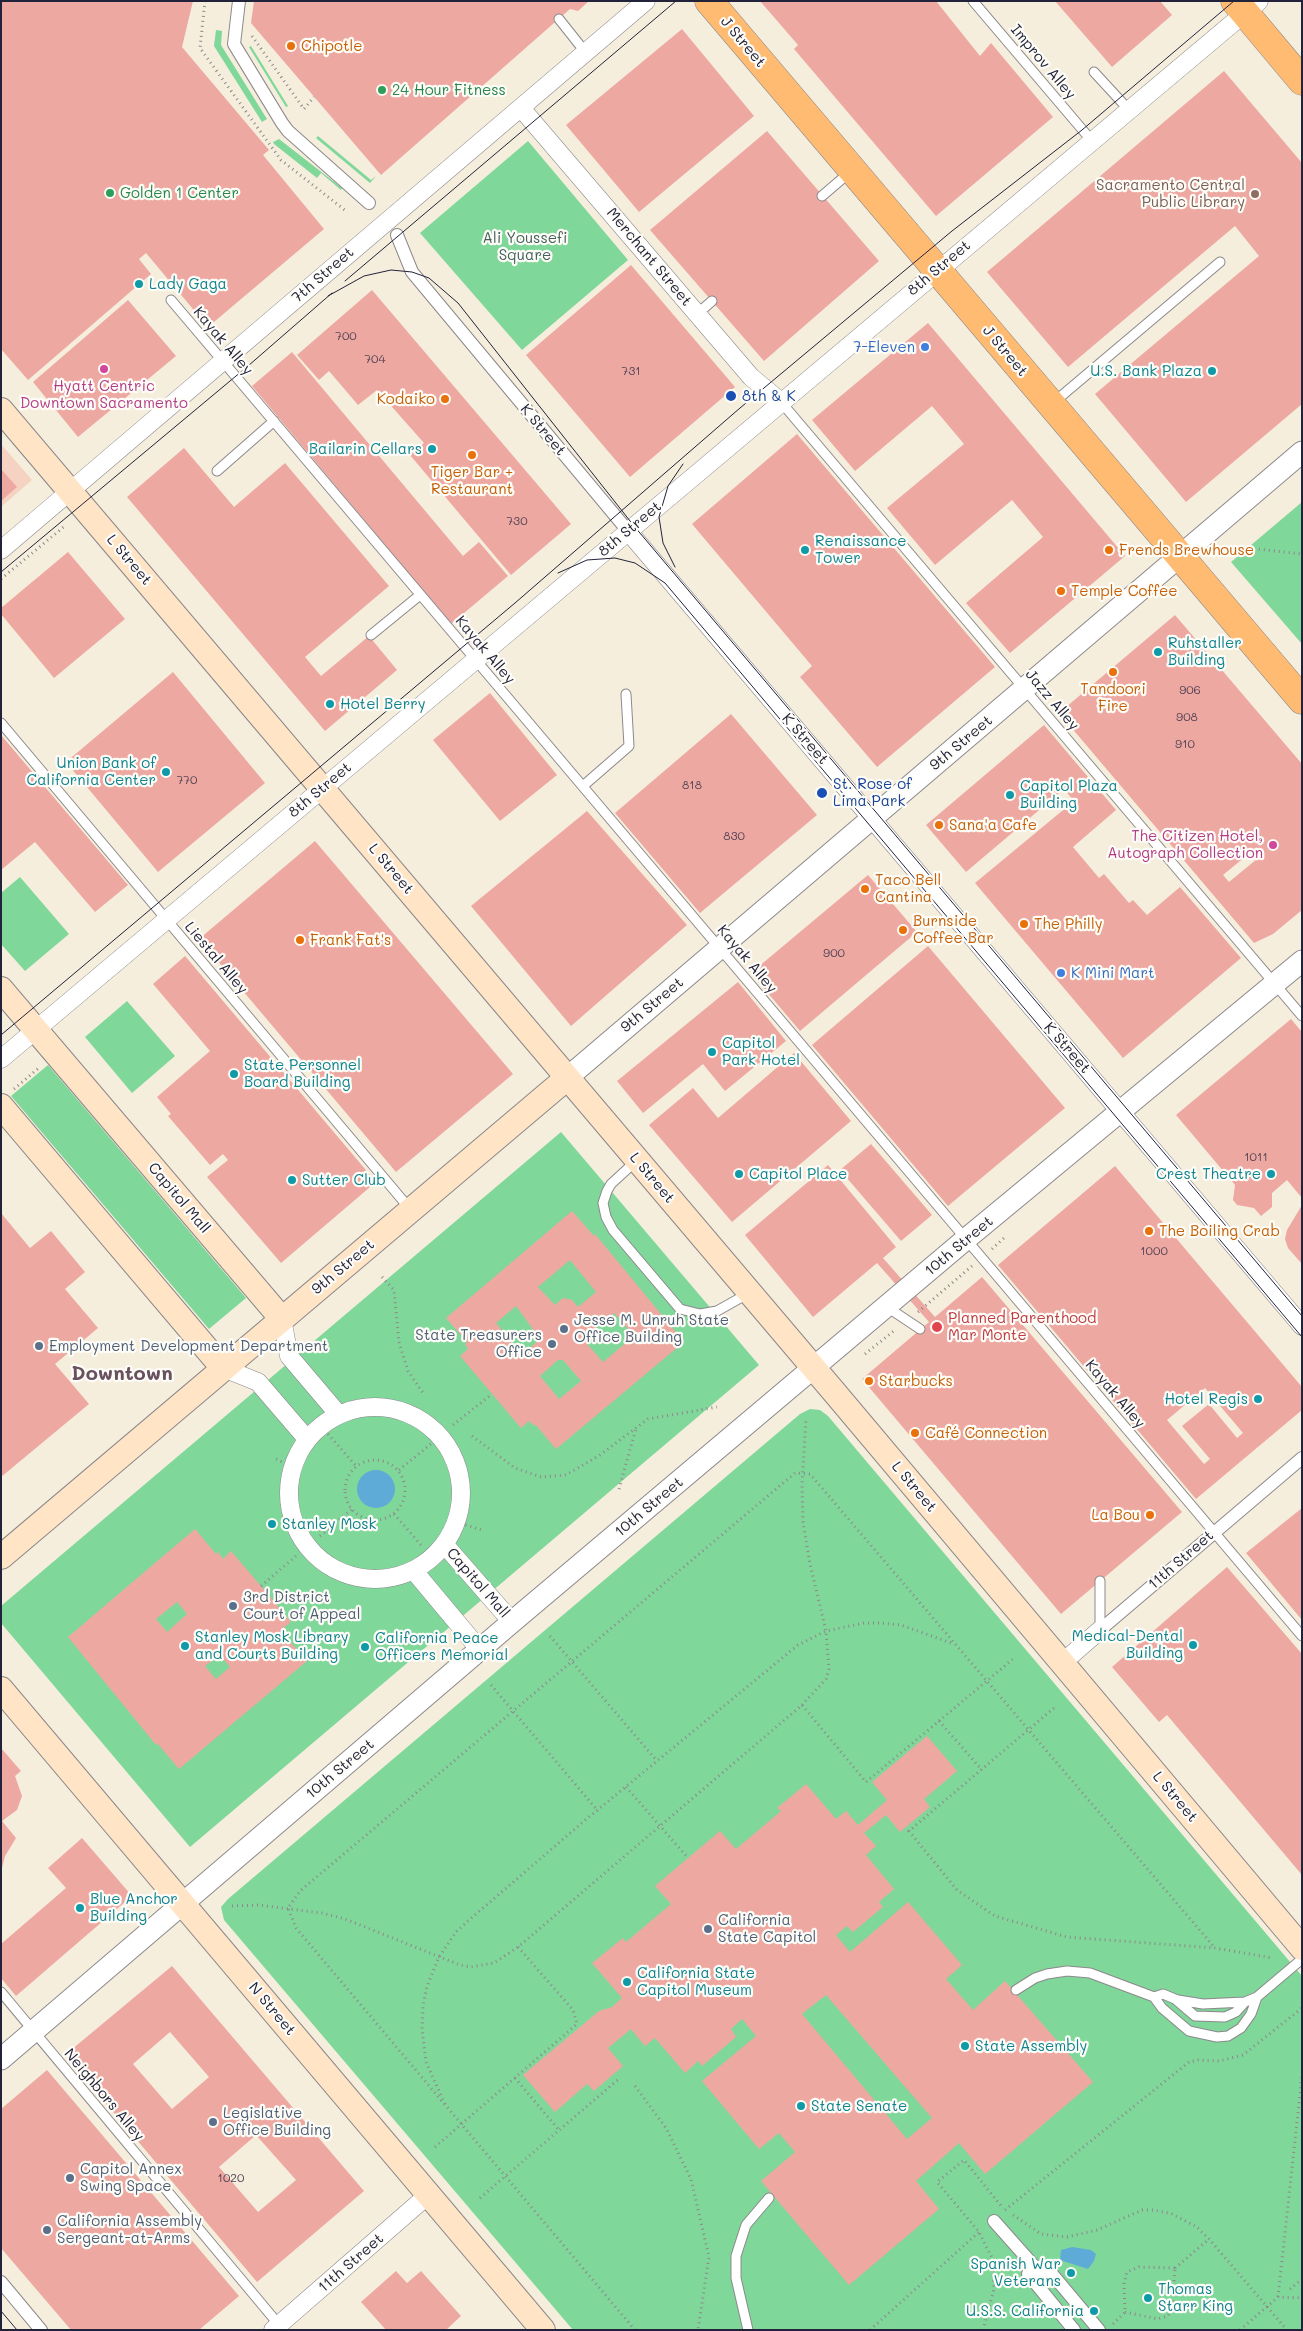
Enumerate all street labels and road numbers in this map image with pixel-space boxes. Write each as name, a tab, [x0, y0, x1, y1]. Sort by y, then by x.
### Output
street label: J Street	[717, 13, 769, 71]
street label: Improv Alley	[1007, 21, 1079, 103]
street label: Merchant Street	[603, 204, 695, 310]
street label: 8th Street	[904, 236, 974, 300]
street label: 7th Street	[288, 243, 358, 307]
street label: Kayak Alley	[189, 303, 257, 379]
street label: J Street	[979, 322, 1031, 380]
street label: K Street	[516, 401, 570, 459]
street label: 8th Street	[595, 497, 665, 561]
street label: L Street	[103, 531, 155, 589]
street label: Kayak Alley	[451, 612, 519, 688]
street label: Jazz Alley	[1021, 666, 1083, 734]
street label: K Street	[778, 710, 832, 768]
street label: 9th Street	[926, 712, 996, 774]
street label: 8th Street	[285, 758, 355, 822]
street label: L Street	[365, 840, 417, 898]
street label: Liestal Alley	[181, 918, 251, 998]
street label: Kayak Alley	[713, 921, 781, 997]
street label: 9th Street	[617, 974, 687, 1036]
street label: K Street	[1040, 1019, 1094, 1077]
street label: L Street	[626, 1149, 678, 1207]
street label: Capitol Mall	[144, 1159, 214, 1237]
street label: 10th Street	[921, 1212, 997, 1280]
street label: 9th Street	[308, 1236, 378, 1298]
street label: Kayak Alley	[1081, 1356, 1149, 1432]
street label: L Street	[888, 1458, 940, 1516]
street label: 10th Street	[611, 1473, 687, 1541]
street label: 11th Street	[1145, 1527, 1217, 1593]
street label: Capitol Mall	[443, 1544, 513, 1622]
street label: 10th Street	[302, 1735, 378, 1803]
street label: L Street	[1149, 1768, 1201, 1826]
street label: N Street	[245, 1979, 299, 2039]
street label: Neighbors Alley	[60, 2045, 148, 2145]
street label: 11th Street	[315, 2230, 387, 2296]

